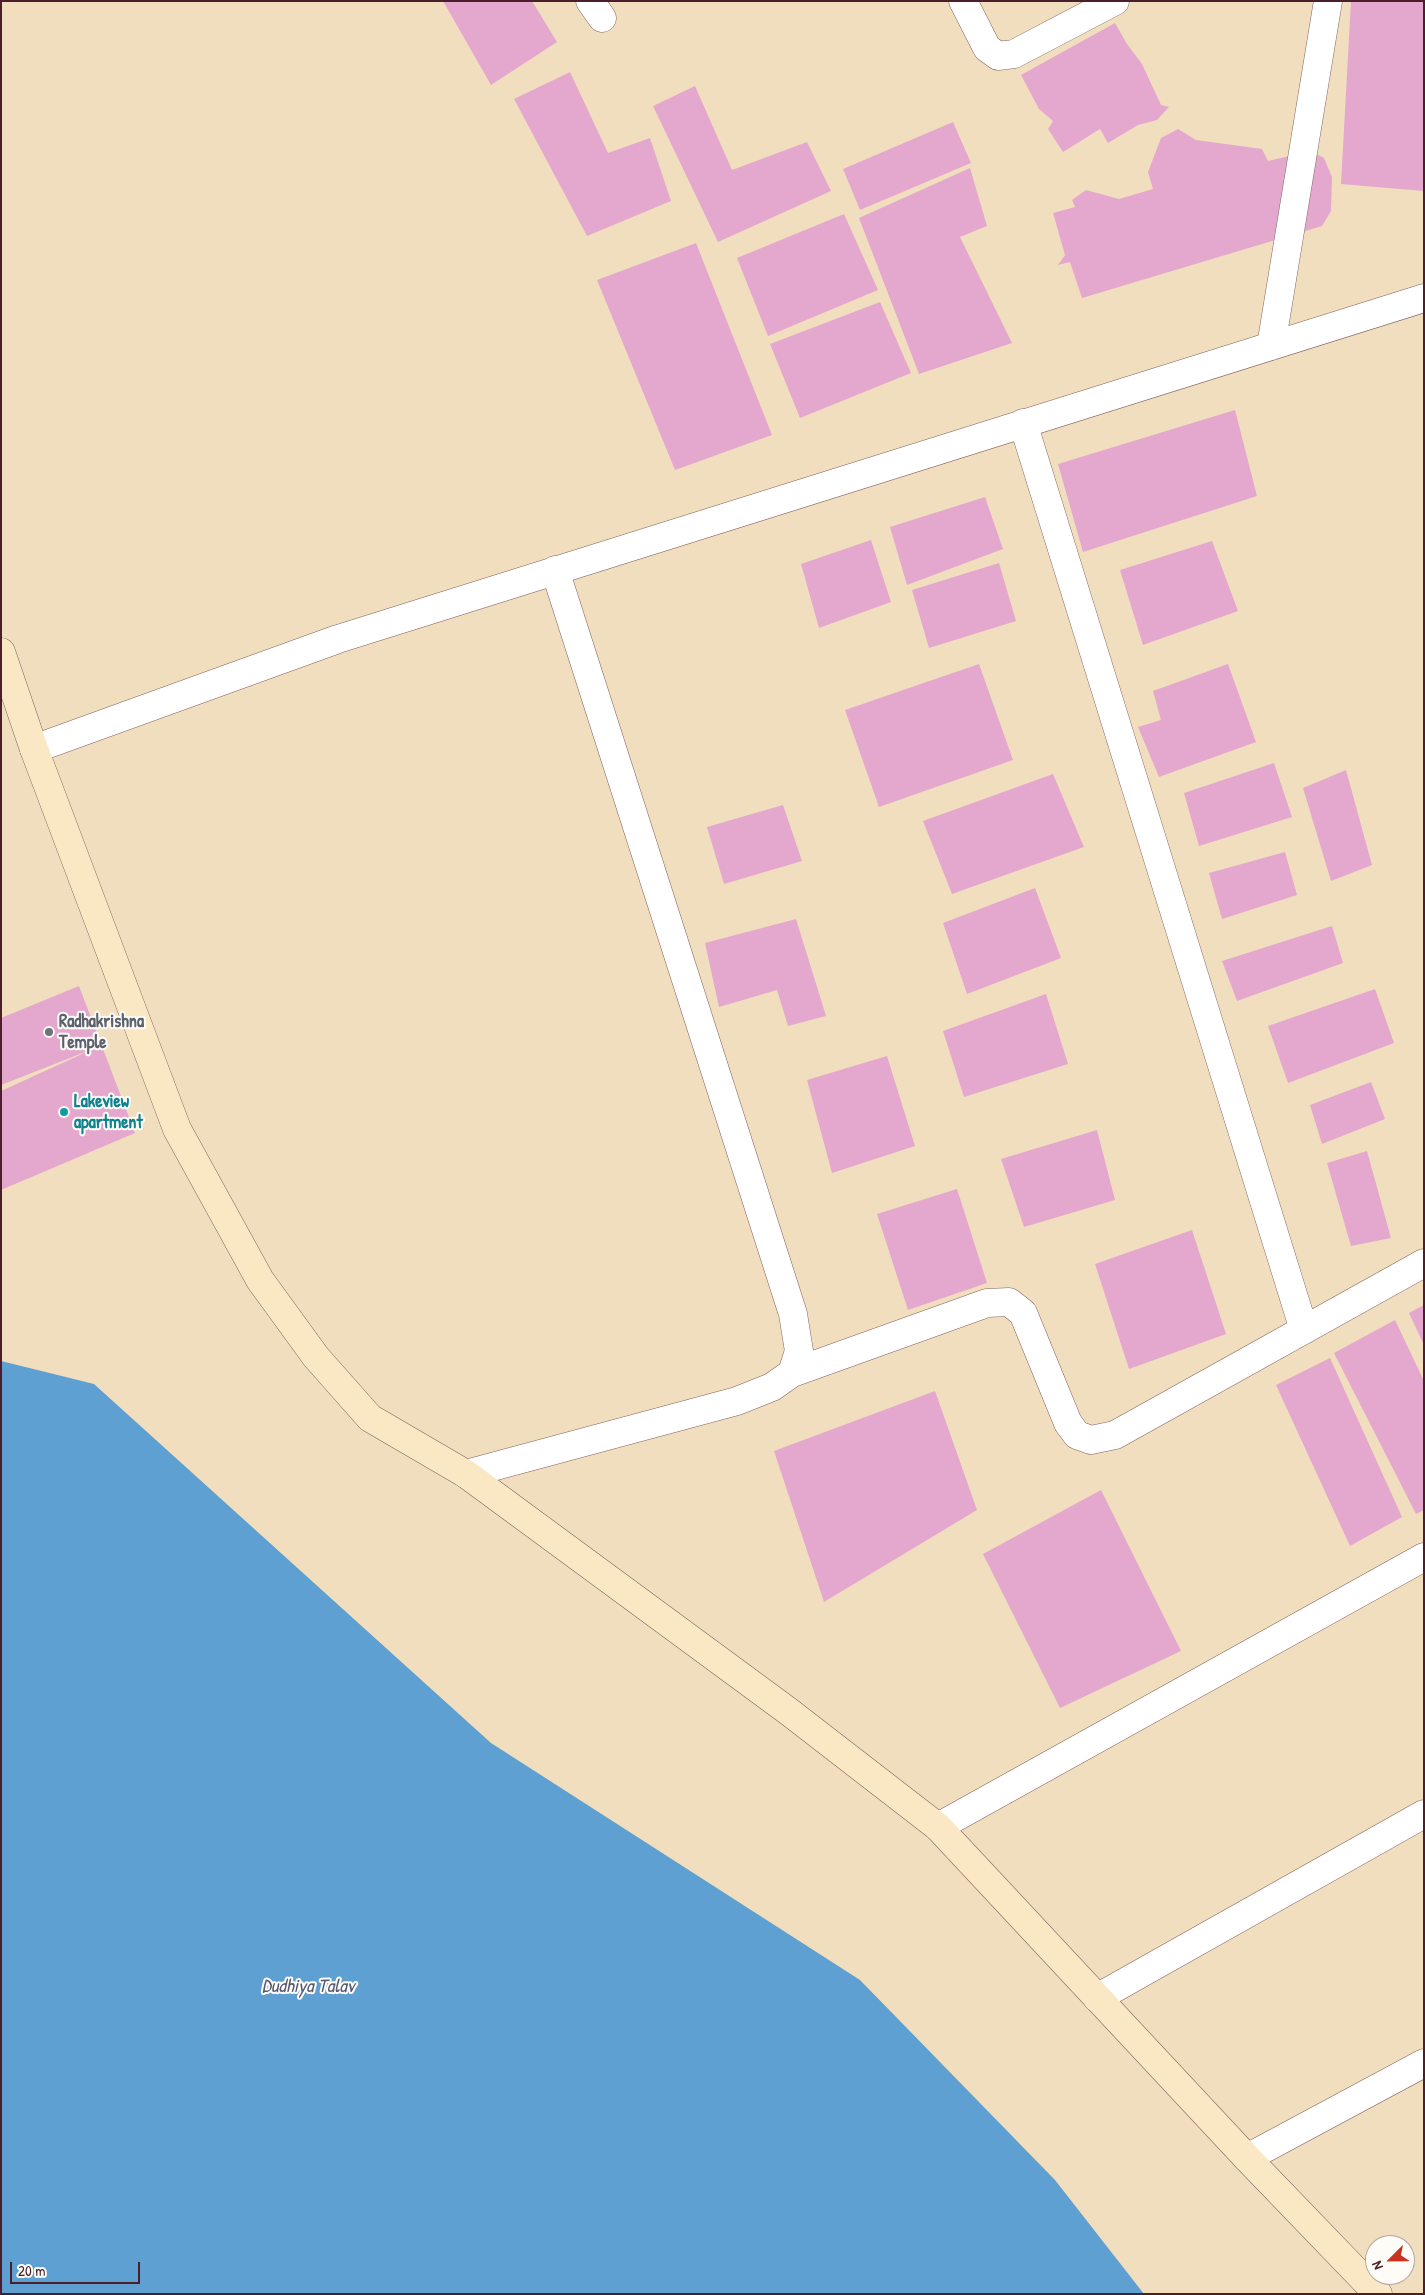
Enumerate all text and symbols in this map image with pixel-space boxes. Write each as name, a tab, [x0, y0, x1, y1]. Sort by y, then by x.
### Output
place label: Radhakrishna Temple	[59, 1011, 144, 1054]
marker: Radhakrishna Temple	[43, 1026, 55, 1038]
place label: Lakeview apartment	[74, 1091, 143, 1134]
marker: Lakeview apartment	[58, 1106, 70, 1118]
water label: Dudhiya Talav	[262, 1976, 354, 1998]
north arrow	[1365, 2235, 1415, 2285]
scale bar	[12, 2252, 142, 2284]
text: N	[1366, 2259, 1387, 2273]
text: 20 m	[18, 2260, 45, 2281]

